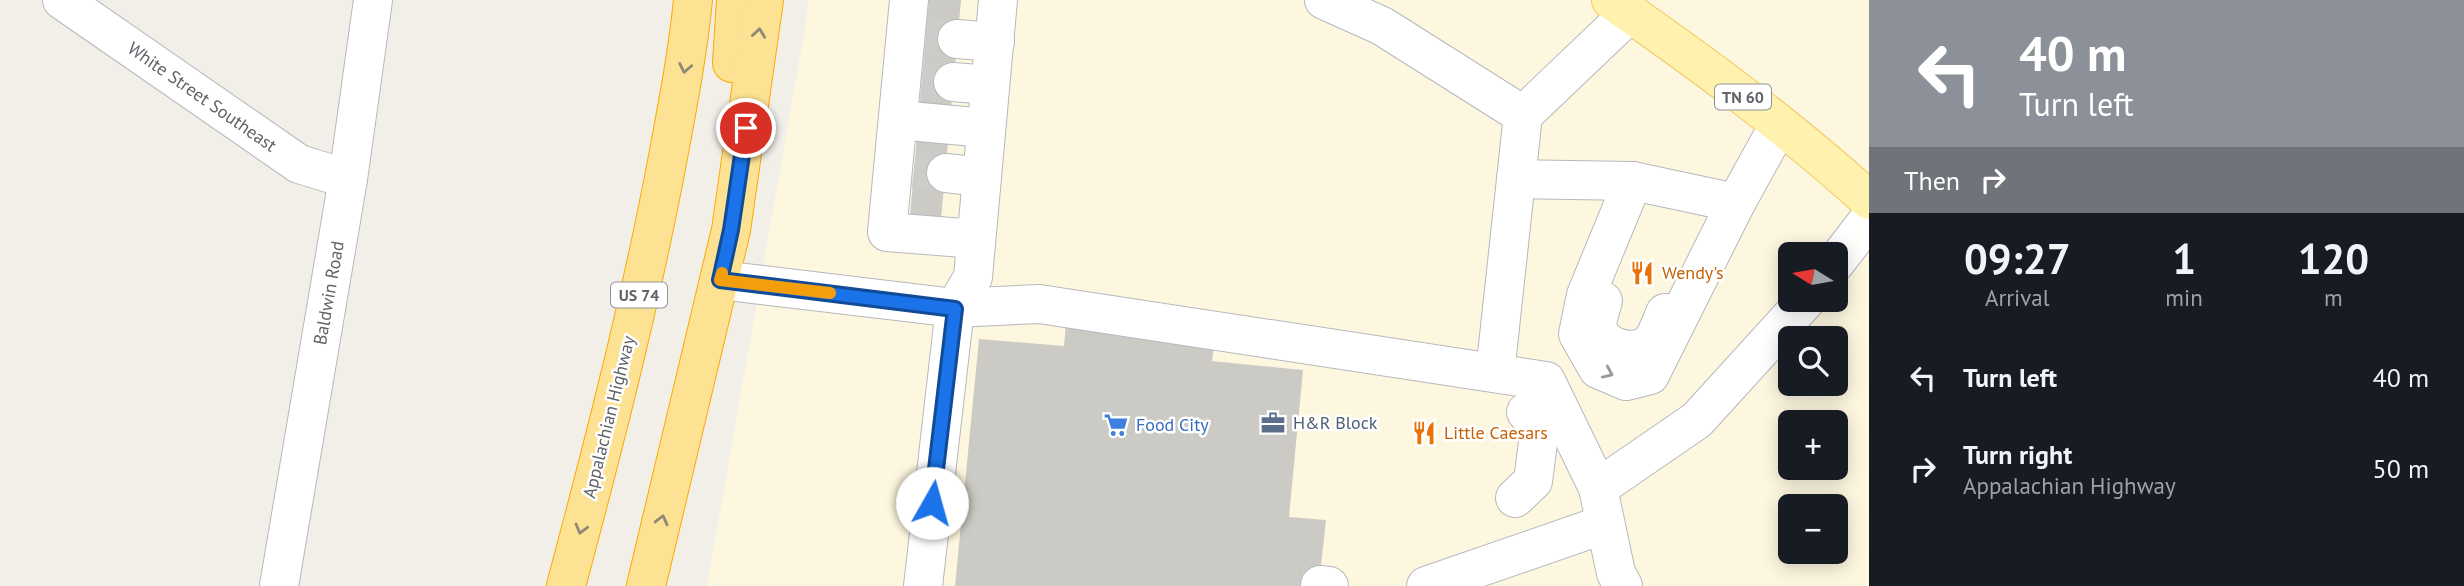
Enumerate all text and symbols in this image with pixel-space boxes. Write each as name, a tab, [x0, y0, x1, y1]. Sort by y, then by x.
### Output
text: 40 m	[2019, 21, 2126, 85]
one-way arrow	[752, 27, 767, 39]
icon: left	[1904, 28, 1995, 119]
street label: White Street Southeast	[123, 36, 281, 157]
one-way arrow	[678, 62, 693, 74]
text: Turn left	[2019, 83, 2134, 125]
road number: TN 60	[1715, 85, 1771, 110]
pin	[716, 98, 776, 158]
icon: arrive	[727, 109, 765, 147]
icon: right	[1974, 161, 2012, 199]
text: Then	[1904, 164, 1960, 197]
text: 09:27	[1964, 231, 2070, 286]
text: 1	[2172, 231, 2196, 286]
text: 120	[2298, 231, 2369, 286]
street label: Baldwin Road	[308, 239, 349, 347]
north arrow	[1778, 242, 1848, 312]
map controls	[1778, 242, 1848, 564]
restaurant icon: Wendy's	[1628, 259, 1656, 287]
place label: Wendy's	[1662, 261, 1724, 284]
road number: US 74	[611, 282, 667, 308]
text: Arrival	[1985, 283, 2049, 312]
text: min	[2165, 283, 2203, 312]
text: m	[2324, 283, 2343, 312]
button: search	[1778, 326, 1848, 396]
street label: Appalachian Highway	[577, 333, 640, 500]
icon: left	[1904, 359, 1942, 397]
text: Turn left	[1963, 361, 2057, 394]
text: 40 m	[2373, 361, 2429, 394]
one-way arrow	[1601, 365, 1613, 379]
office icon: H&R Block	[1259, 409, 1287, 437]
button: +	[1778, 410, 1848, 480]
supermarket icon: Food City	[1102, 411, 1130, 439]
place label: H&R Block	[1293, 411, 1378, 434]
place label: Food City	[1136, 413, 1209, 436]
restaurant icon: Little Caesars	[1410, 419, 1438, 447]
place label: Little Caesars	[1444, 421, 1548, 444]
text: Turn right	[1963, 438, 2072, 471]
icon: right	[1904, 450, 1942, 488]
text: 50 m	[2373, 452, 2429, 485]
position arrow	[895, 466, 969, 540]
text: Appalachian Highway	[1963, 471, 2176, 500]
button: −	[1778, 494, 1848, 564]
one-way arrow	[654, 514, 669, 526]
one-way arrow	[575, 522, 589, 534]

